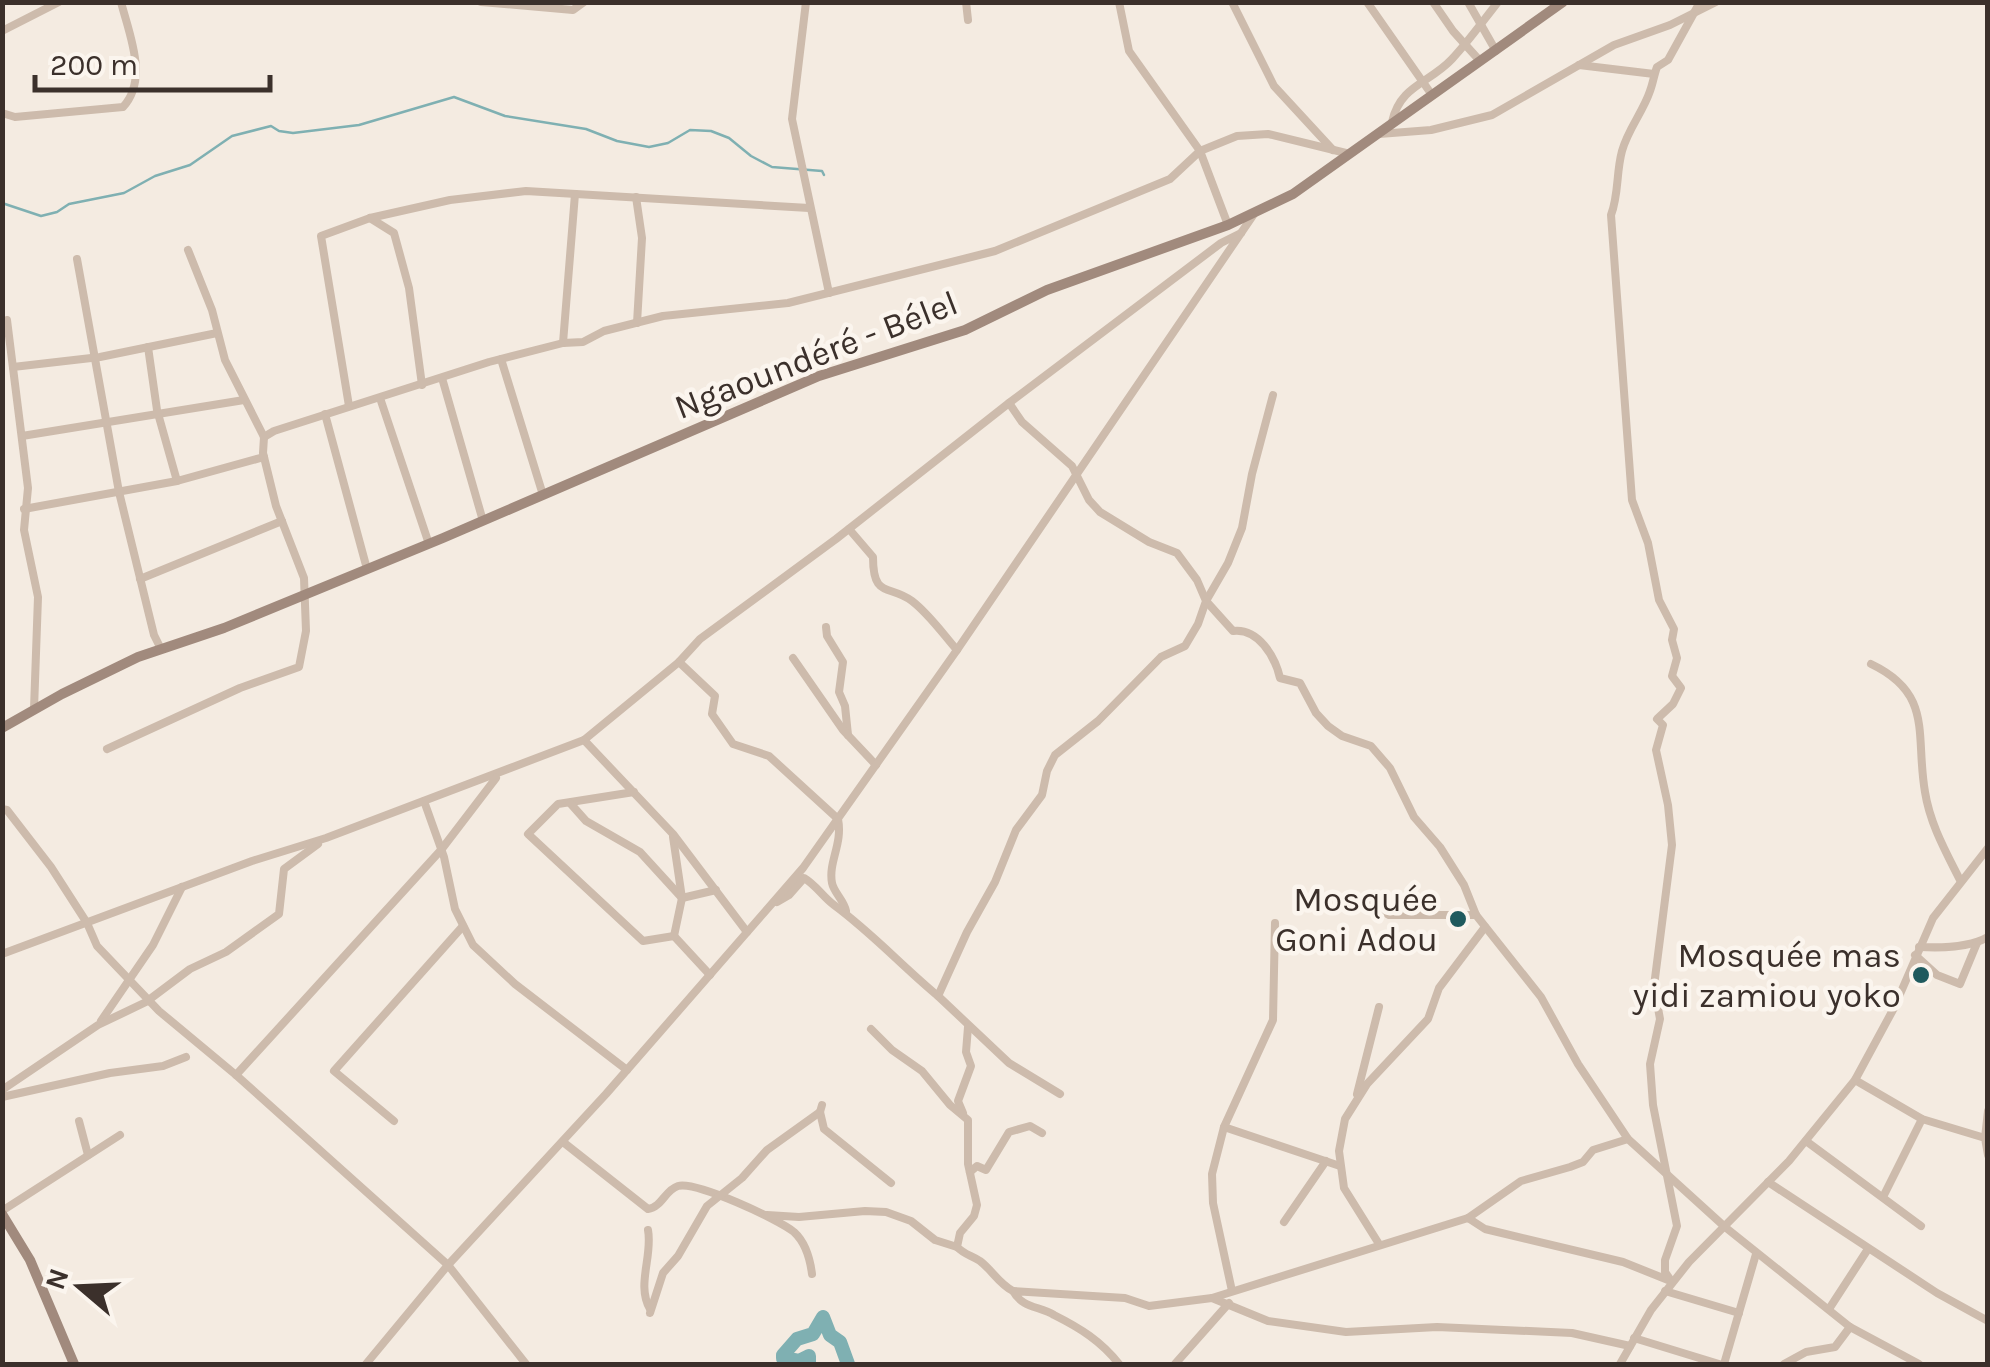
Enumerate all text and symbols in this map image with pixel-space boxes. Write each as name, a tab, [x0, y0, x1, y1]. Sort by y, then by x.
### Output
scale bar	[35, 30, 270, 92]
text: 200 m	[50, 47, 138, 83]
street label: Ngaoundéré - Bélel	[669, 282, 963, 428]
place label: Mosquée Goni Adou	[1275, 879, 1438, 960]
marker: Mosquée Goni Adou	[1447, 908, 1469, 930]
place label: Mosquée mas yidi zamiou yoko	[1632, 935, 1901, 1016]
marker: Mosquée mas yidi zamiou yoko	[1910, 964, 1932, 986]
north arrow	[30, 1237, 130, 1337]
text: N	[38, 1264, 76, 1294]

